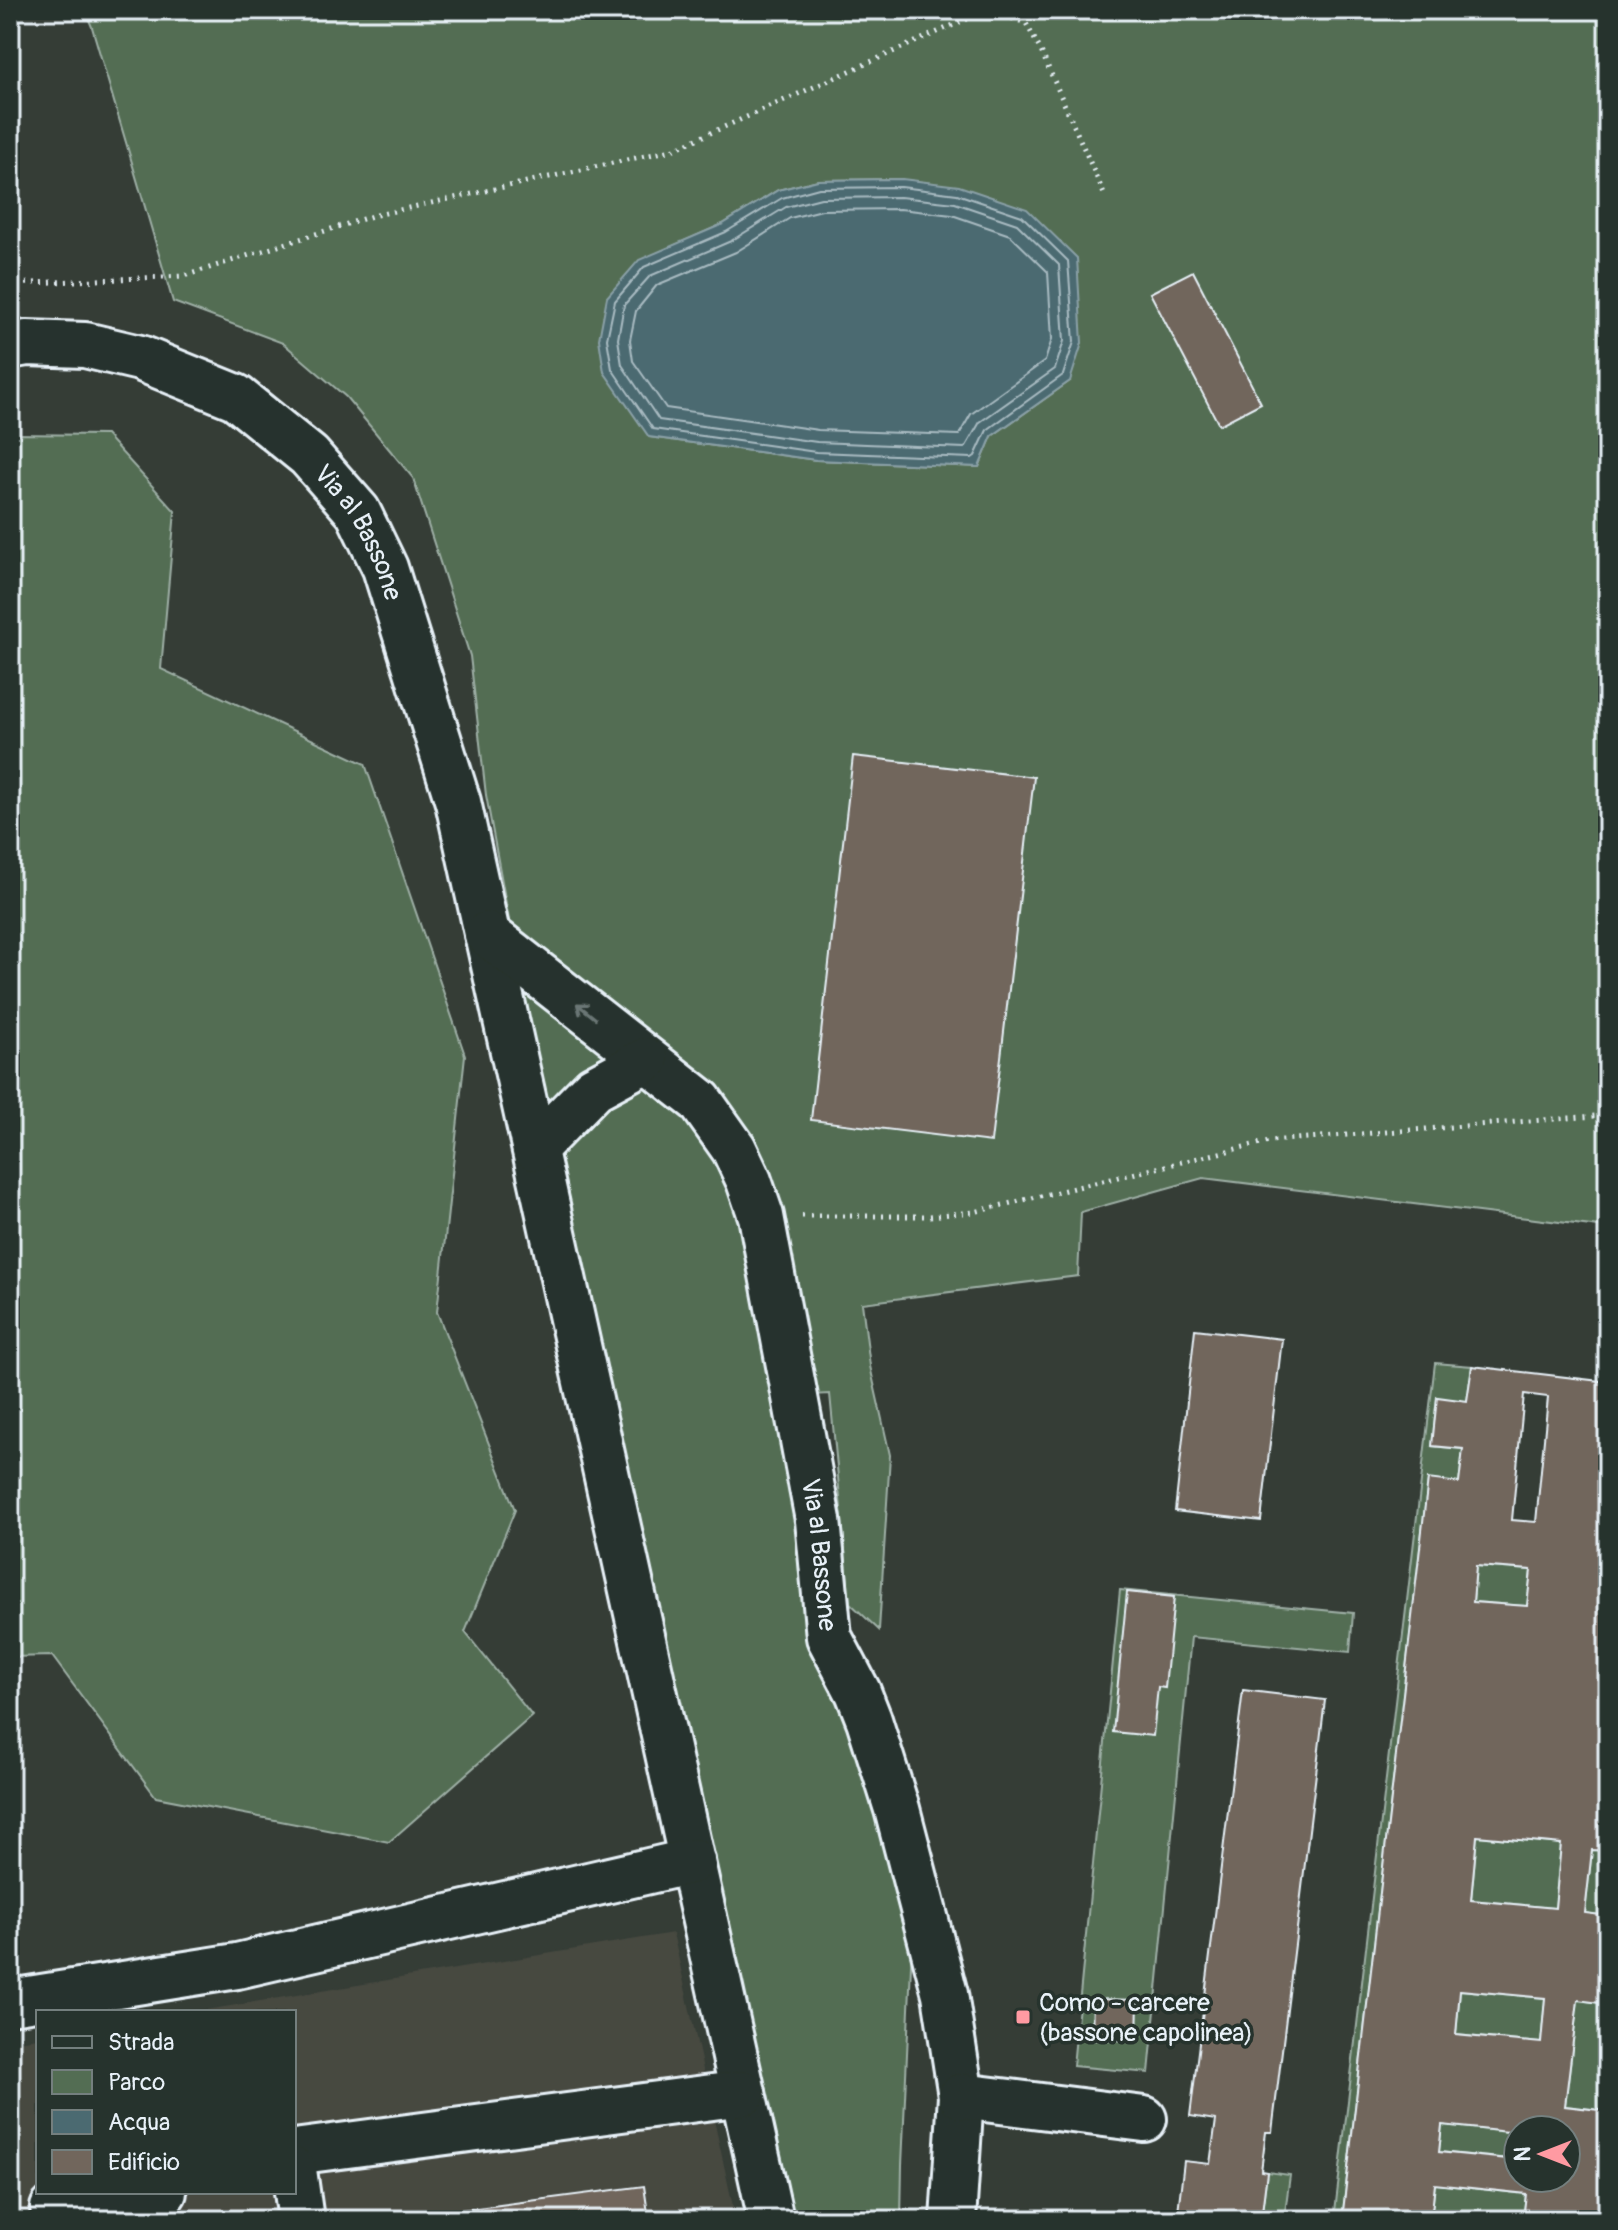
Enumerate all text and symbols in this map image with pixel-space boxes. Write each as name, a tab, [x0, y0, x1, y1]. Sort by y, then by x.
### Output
street label: Via al Bassone	[307, 458, 409, 604]
one-way arrow	[576, 1002, 597, 1020]
street label: Via al Bassone	[794, 1476, 843, 1633]
place label: Como - carcere (bassone capolinea)	[1039, 1987, 1253, 2049]
marker: Como - carcere (bassone capolinea)	[1014, 2008, 1032, 2026]
legend	[36, 2010, 296, 2194]
text: Strada	[108, 2028, 174, 2057]
text: Parco	[108, 2068, 165, 2097]
text: Acqua	[108, 2108, 170, 2137]
north arrow	[1502, 2114, 1582, 2194]
text: N	[1509, 2146, 1537, 2161]
text: Edificio	[108, 2148, 180, 2177]

